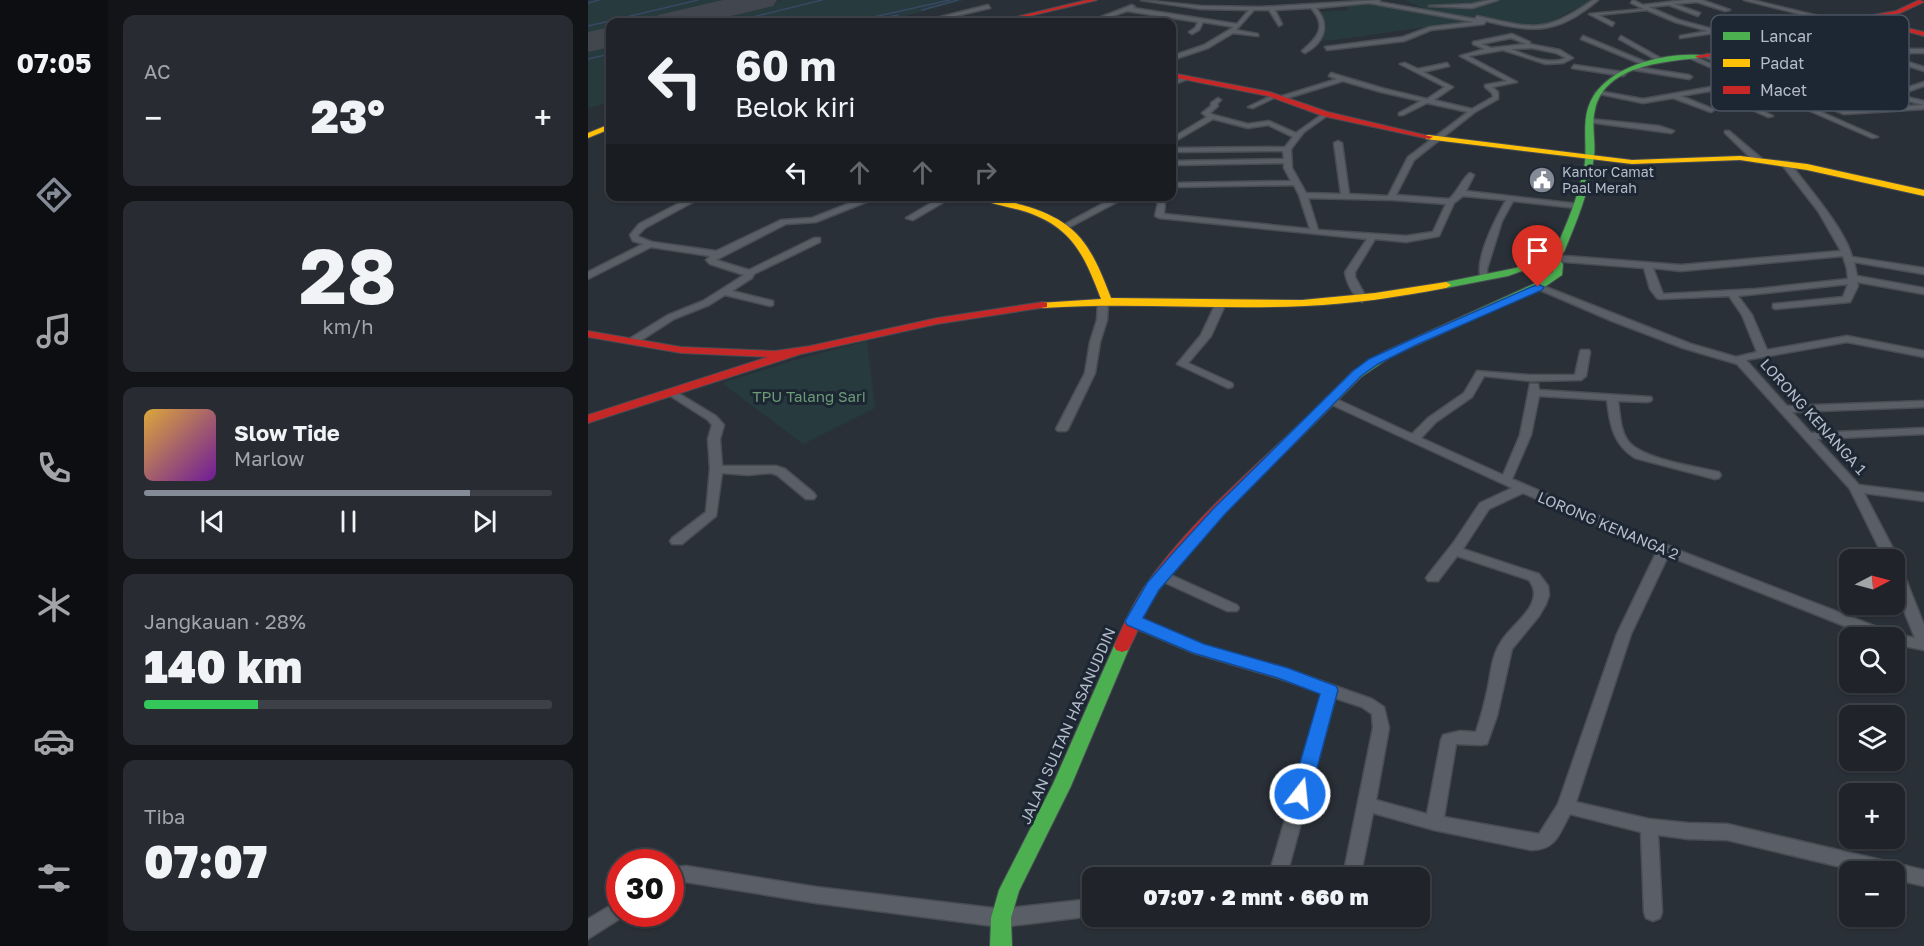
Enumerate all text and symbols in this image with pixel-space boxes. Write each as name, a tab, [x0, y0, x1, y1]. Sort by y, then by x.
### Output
legend	[1711, 15, 1909, 111]
text: Lancar	[1760, 26, 1812, 46]
text: 60 m	[735, 40, 836, 90]
icon: left	[636, 42, 714, 120]
text: 07:05	[17, 47, 91, 79]
text: Padat	[1760, 53, 1804, 73]
text: AC	[144, 59, 171, 83]
text: Macet	[1760, 80, 1807, 100]
text: 23°	[311, 89, 385, 143]
text: Belok kiri	[735, 91, 856, 123]
text: −	[144, 98, 162, 137]
text: +	[534, 98, 552, 137]
icon: left	[780, 156, 813, 189]
icon: ahead	[843, 156, 876, 189]
icon: ahead	[906, 156, 939, 189]
icon: right	[969, 156, 1002, 189]
place label: Kantor Camat Paal Merah	[1562, 163, 1654, 196]
public building icon: Kantor Camat Paal Merah	[1527, 165, 1557, 195]
icon: directions	[33, 174, 75, 216]
pin	[1512, 225, 1563, 287]
text: 28	[299, 228, 397, 321]
icon: arrive	[1521, 234, 1554, 267]
icon: music	[33, 310, 75, 352]
text: km/h	[323, 314, 373, 338]
street label: LORONG KENANGA 1	[1757, 355, 1871, 478]
park label: TPU Talang Sari	[752, 387, 866, 405]
text: Slow Tide	[234, 419, 340, 446]
text: Marlow	[234, 446, 305, 470]
icon: phone	[33, 447, 75, 489]
street label: LORONG KENANGA 2	[1535, 487, 1681, 563]
icon: previous	[196, 505, 229, 538]
icon: pause	[332, 505, 365, 538]
icon: next	[468, 505, 501, 538]
north arrow	[1839, 549, 1905, 615]
map controls	[1839, 549, 1905, 927]
icon: climate	[33, 584, 75, 626]
text: Jangkauan · 28%	[144, 609, 306, 633]
street label: JALAN SULTAN HASANUDDIN	[1015, 624, 1119, 827]
button: search	[1839, 627, 1905, 693]
text: 140 km	[144, 639, 302, 693]
button: layers	[1839, 705, 1905, 771]
icon: car	[33, 720, 75, 762]
position arrow	[1268, 762, 1332, 826]
button: +	[1839, 783, 1905, 849]
text: Tiba	[144, 804, 185, 828]
text: 07:07	[144, 834, 267, 888]
speed limit sign: 30	[606, 849, 684, 927]
icon: filters	[33, 857, 75, 899]
button: −	[1839, 861, 1905, 927]
text: 07:07 · 2 mnt · 660 m	[1143, 883, 1369, 910]

